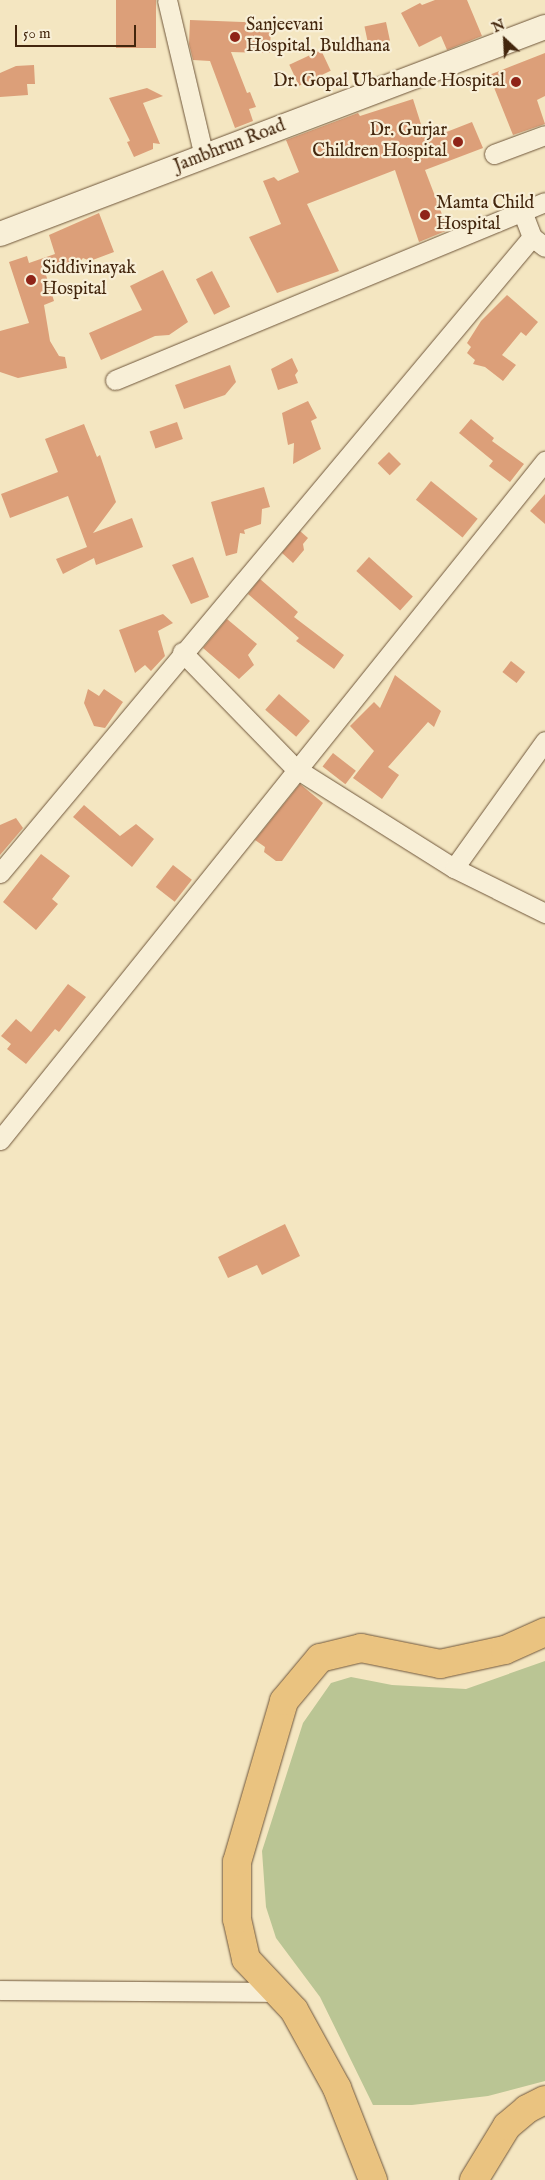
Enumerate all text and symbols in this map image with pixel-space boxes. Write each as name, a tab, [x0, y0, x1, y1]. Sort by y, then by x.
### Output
scale bar	[18, 15, 139, 47]
north arrow	[480, 15, 530, 65]
place label: Sanjeevani Hospital, Buldhana	[246, 16, 390, 58]
text: N	[489, 16, 508, 37]
text: 50 m	[23, 24, 51, 43]
marker: Sanjeevani Hospital, Buldhana	[228, 30, 242, 44]
place label: Dr. Gopal Ubarhande Hospital	[273, 71, 505, 93]
marker: Dr. Gopal Ubarhande Hospital	[509, 75, 523, 89]
street label: Jambhrun Road	[171, 116, 289, 178]
place label: Dr. Gurjar Children Hospital	[312, 121, 447, 163]
marker: Dr. Gurjar Children Hospital	[451, 135, 465, 149]
place label: Mamta Child Hospital	[436, 194, 534, 236]
marker: Mamta Child Hospital	[418, 208, 432, 222]
place label: Siddivinayak Hospital	[42, 259, 136, 302]
marker: Siddivinayak Hospital	[24, 273, 38, 287]

